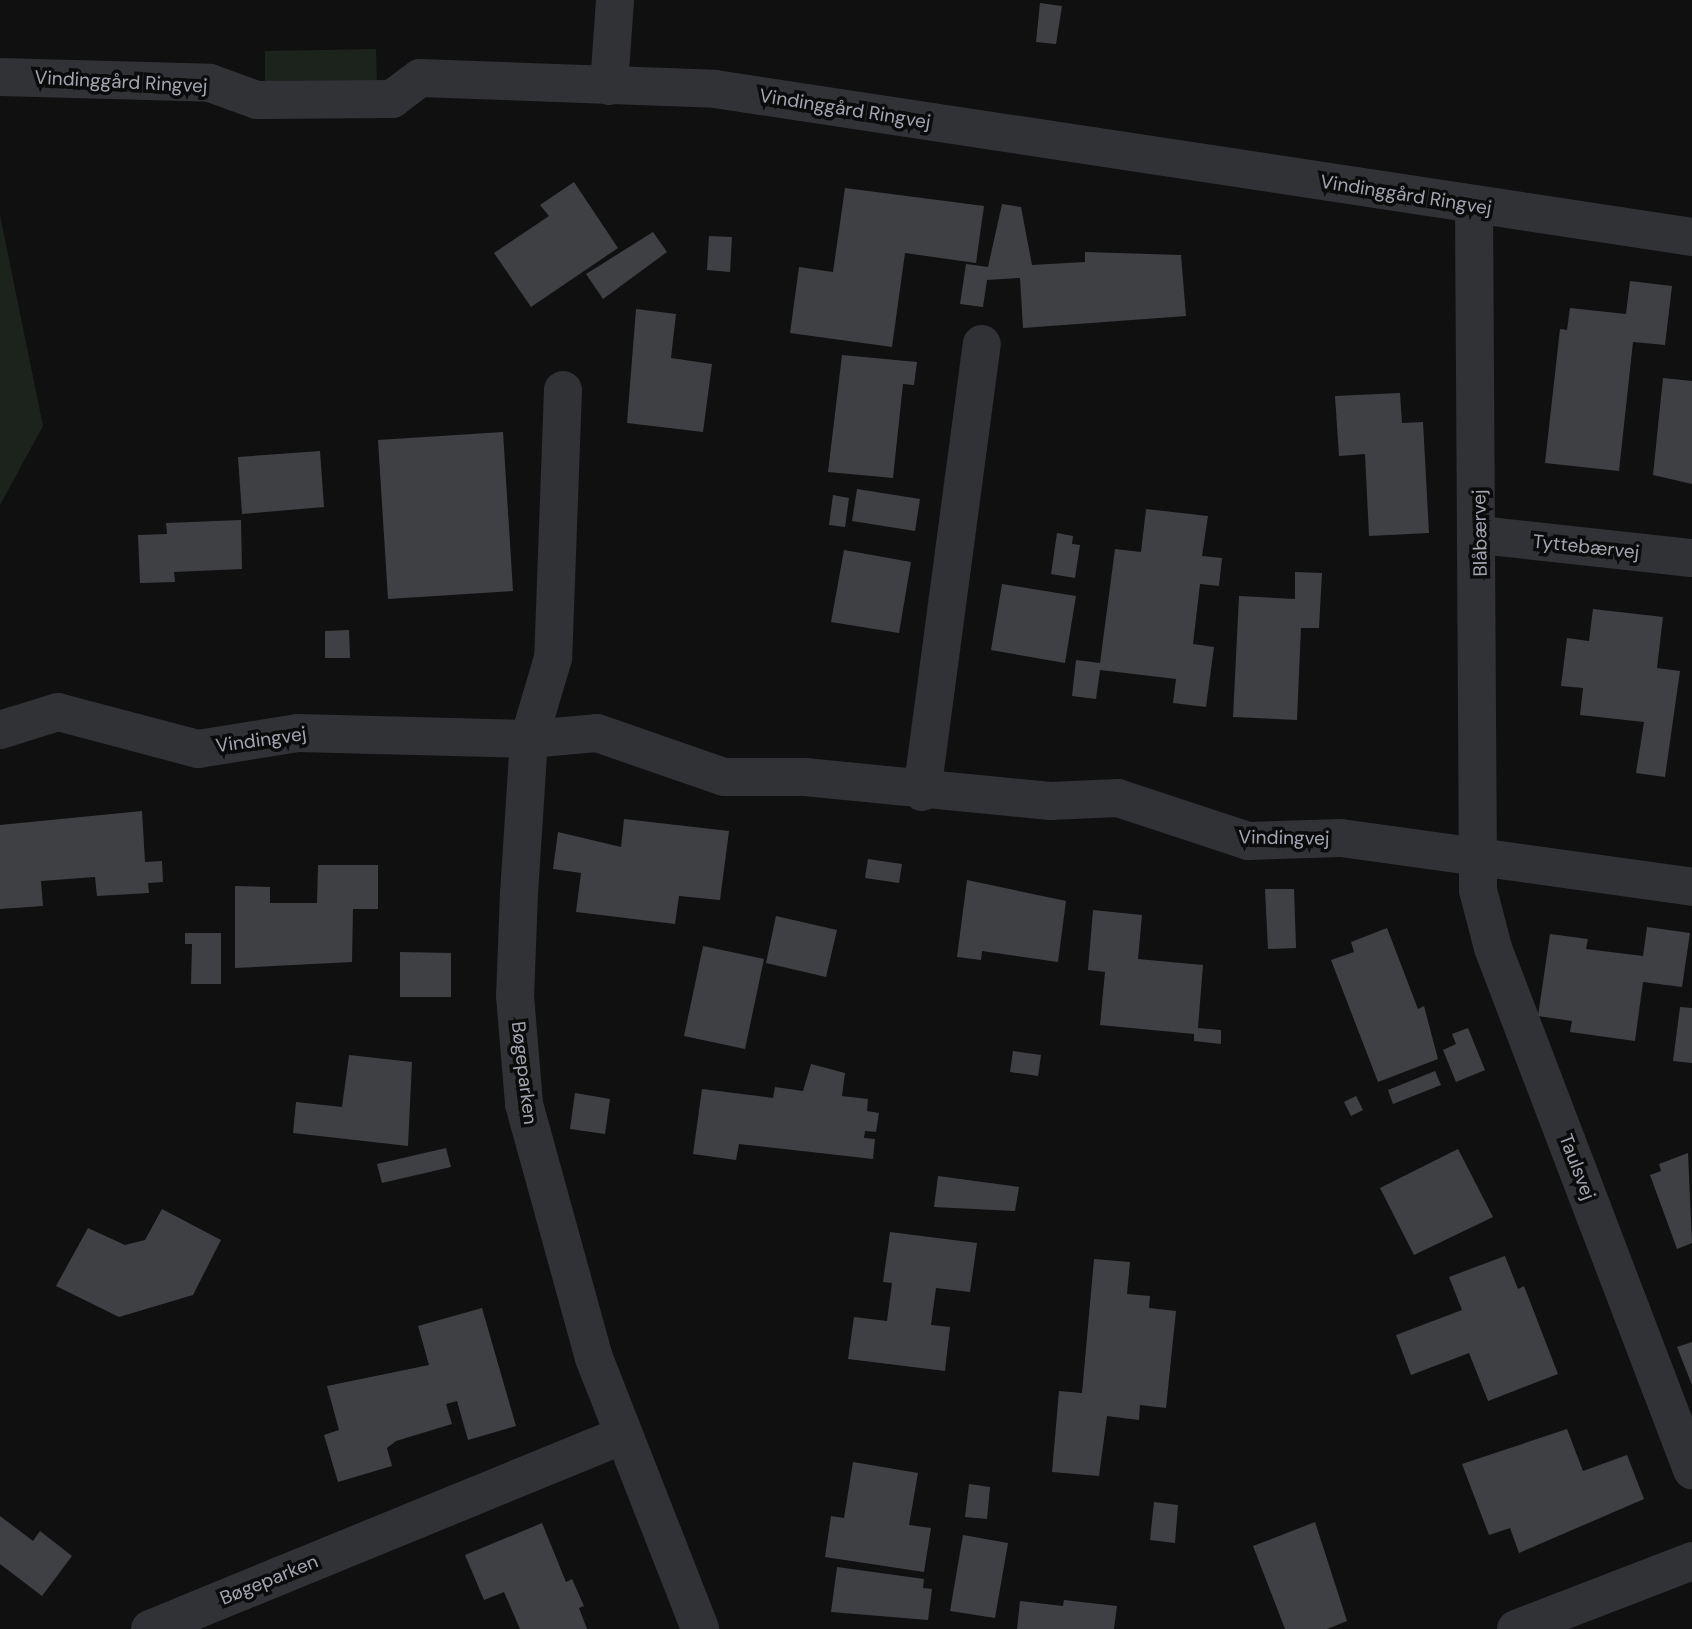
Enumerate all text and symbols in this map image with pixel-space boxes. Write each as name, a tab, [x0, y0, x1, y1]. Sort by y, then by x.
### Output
street label: Vindinggård Ringvej	[34, 66, 208, 98]
street label: Vindinggård Ringvej	[758, 84, 932, 134]
street label: Vindinggård Ringvej	[1319, 170, 1493, 220]
street label: Blåbærvej	[1468, 489, 1492, 577]
street label: Tyttebærvej	[1532, 530, 1640, 564]
street label: Vindingvej	[214, 722, 308, 758]
street label: Vindingvej	[1238, 826, 1330, 850]
street label: Bøgeparken	[506, 1020, 542, 1126]
street label: Taulsvej	[1554, 1131, 1600, 1203]
street label: Bøgeparken	[217, 1550, 321, 1610]

